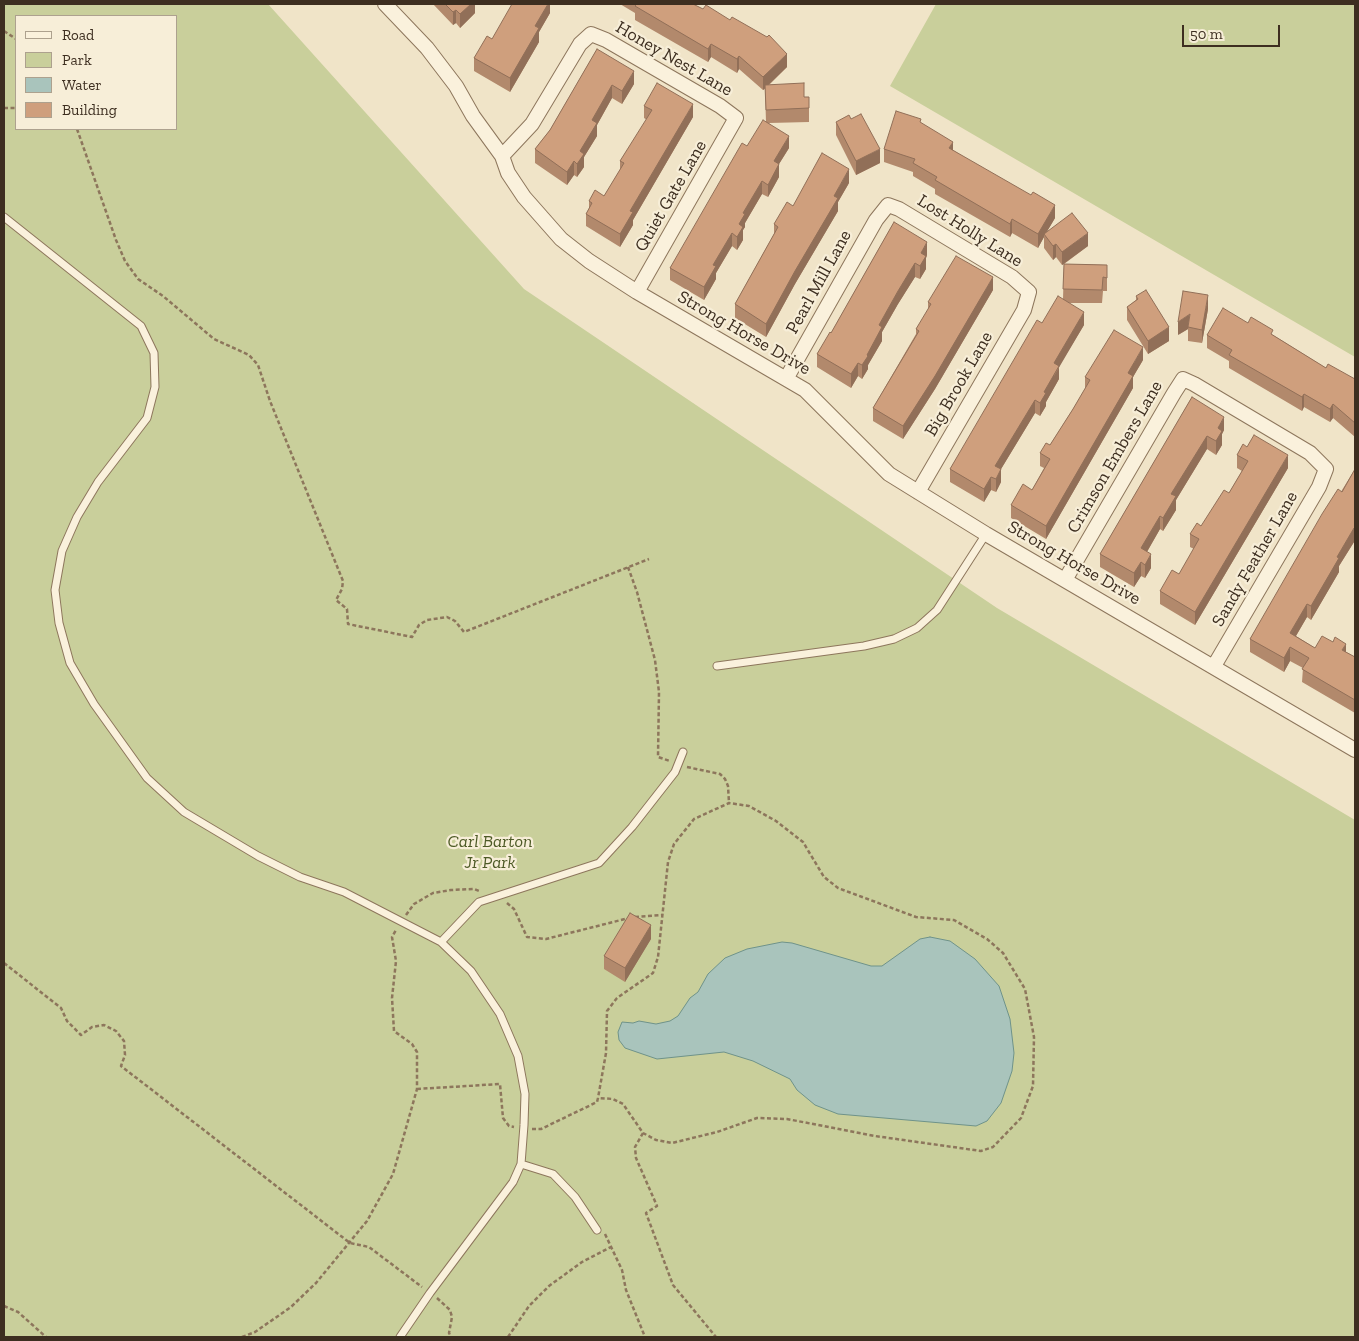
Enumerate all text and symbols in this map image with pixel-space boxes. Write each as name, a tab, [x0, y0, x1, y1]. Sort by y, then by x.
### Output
legend	[15, 15, 178, 130]
scale bar	[1184, 15, 1282, 47]
street label: Honey Nest Lane	[612, 17, 736, 101]
text: 50 m	[1190, 25, 1223, 43]
text: Road	[62, 26, 94, 44]
text: Park	[62, 51, 92, 69]
text: Water	[62, 76, 102, 94]
text: Building	[62, 101, 117, 119]
street label: Quiet Gate Lane	[630, 136, 712, 256]
street label: Lost Holly Lane	[913, 190, 1027, 272]
street label: Pearl Mill Lane	[782, 226, 856, 338]
street label: Strong Horse Drive	[674, 286, 814, 380]
street label: Big Brook Lane	[920, 328, 998, 440]
street label: Crimson Embers Lane	[1063, 377, 1167, 537]
street label: Sandy Feather Lane	[1208, 488, 1302, 630]
street label: Strong Horse Drive	[1004, 516, 1144, 610]
park label: Carl Barton Jr Park	[448, 831, 532, 874]

